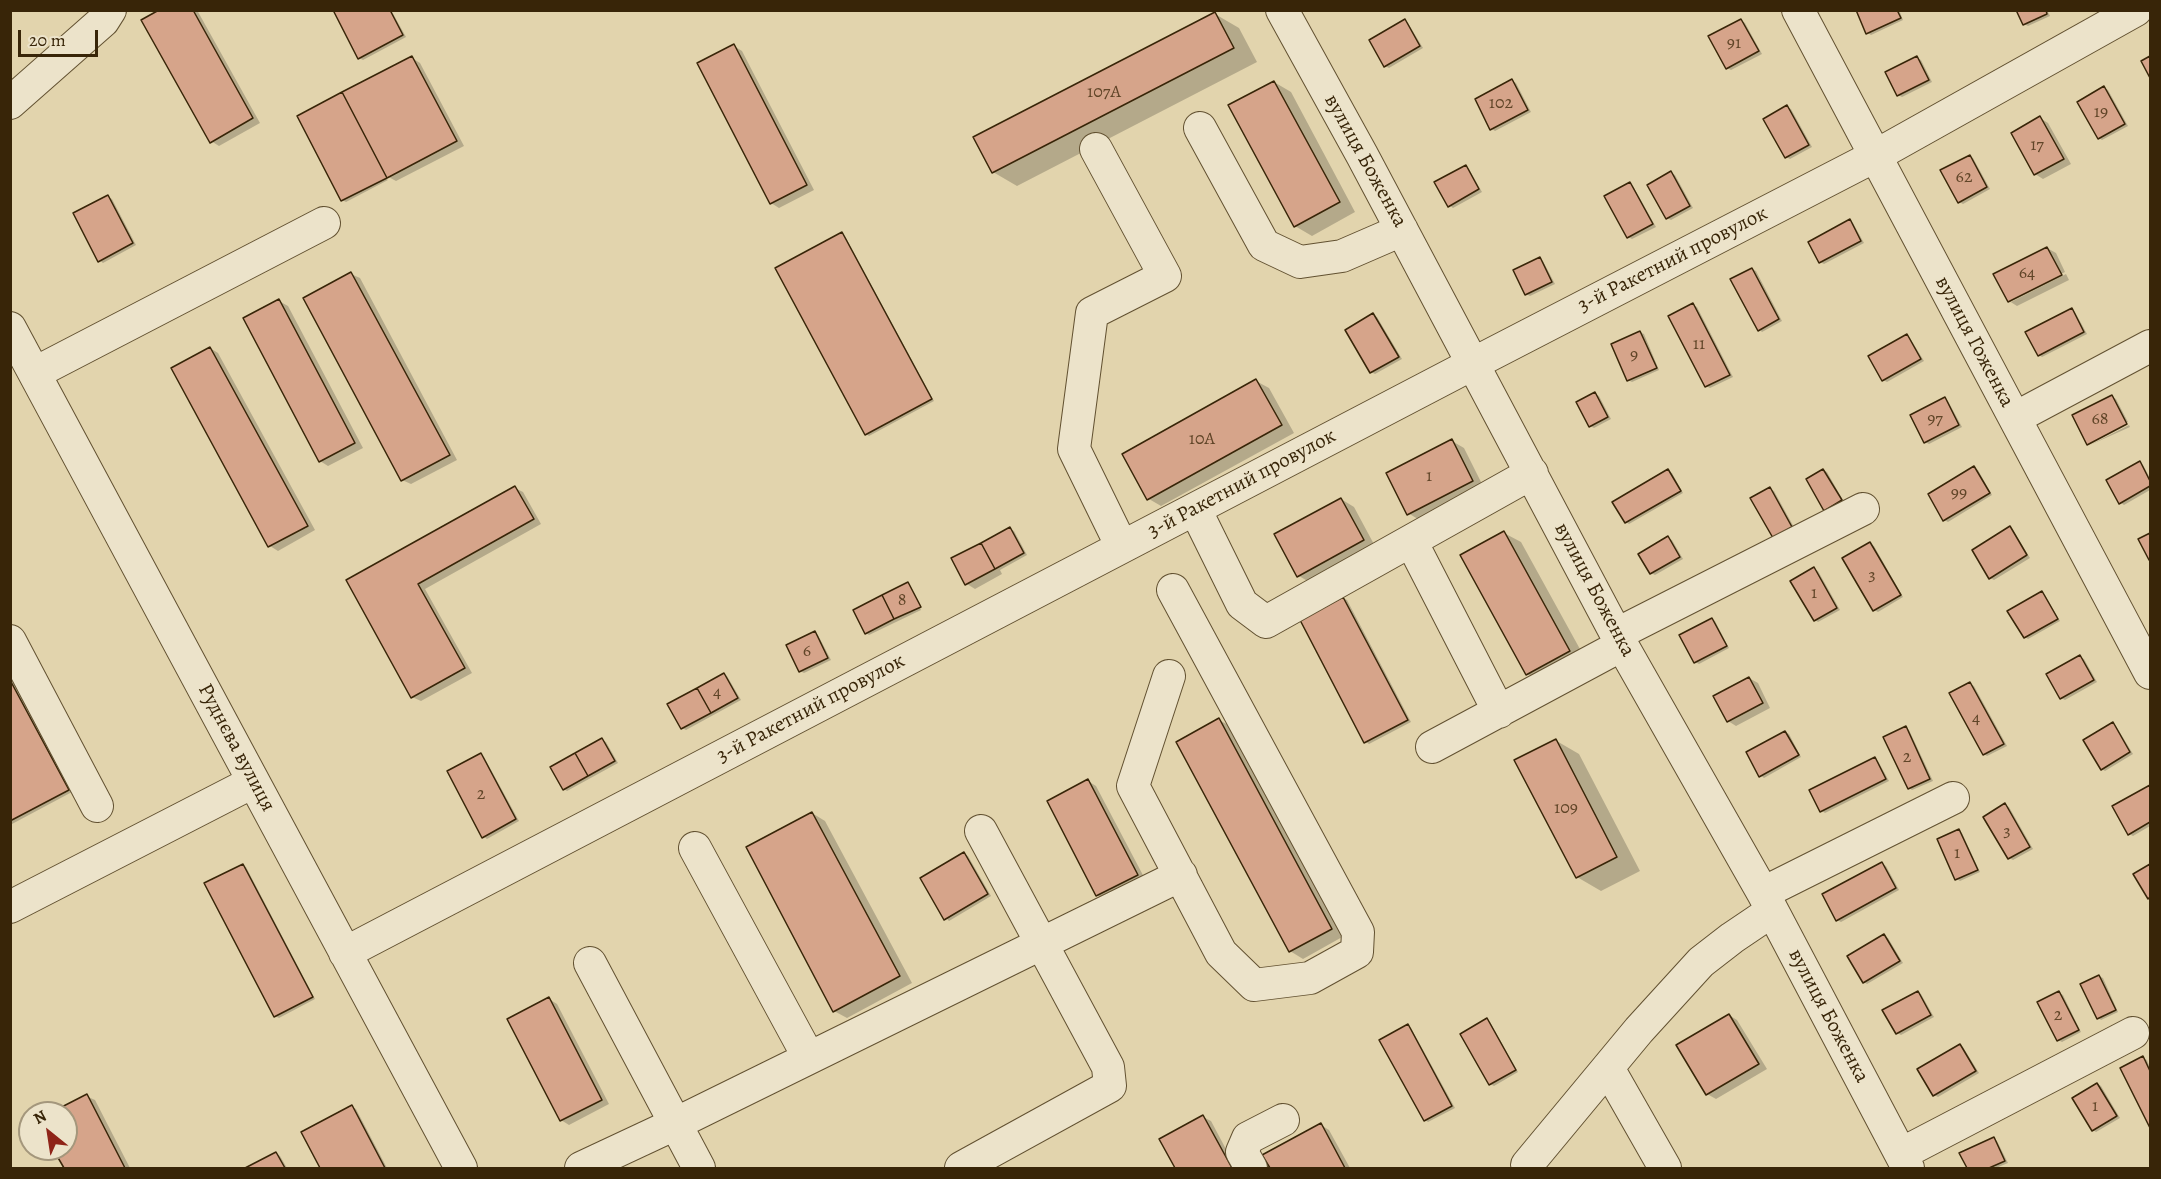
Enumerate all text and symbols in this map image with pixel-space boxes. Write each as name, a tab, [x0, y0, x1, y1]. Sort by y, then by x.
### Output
scale bar	[21, 18, 100, 56]
text: 20 m	[29, 28, 66, 52]
house number: 91	[1727, 33, 1741, 55]
house number: 107А	[1087, 82, 1121, 104]
street label: вулиця Боженка	[1318, 90, 1412, 232]
house number: 102	[1489, 93, 1513, 115]
house number: 19	[2094, 102, 2108, 124]
house number: 17	[2030, 135, 2044, 157]
house number: 62	[1956, 167, 1972, 189]
street label: 3-й Ракетний провулок	[1574, 201, 1772, 319]
house number: 64	[2019, 263, 2035, 285]
street label: вулиця Гоженка	[1929, 272, 2019, 412]
house number: 11	[1693, 334, 1705, 356]
house number: 9	[1630, 345, 1638, 367]
house number: 97	[1927, 409, 1943, 431]
house number: 68	[2091, 409, 2109, 431]
street label: 3-й Ракетний провулок	[1144, 424, 1340, 544]
house number: 10А	[1189, 429, 1215, 451]
house number: 1	[1426, 466, 1432, 488]
house number: 99	[1951, 483, 1967, 505]
street label: вулиця Боженка	[1548, 519, 1640, 661]
house number: 3	[1868, 565, 1876, 587]
house number: 1	[1811, 583, 1817, 605]
house number: 8	[898, 590, 906, 612]
house number: 6	[803, 641, 811, 663]
street label: 3-й Ракетний провулок	[713, 649, 909, 769]
street label: Руднєва вулиця	[192, 680, 280, 816]
house number: 4	[713, 682, 721, 704]
house number: 4	[1972, 708, 1980, 730]
house number: 2	[1903, 747, 1911, 769]
house number: 2	[477, 784, 485, 806]
house number: 109	[1554, 798, 1578, 820]
house number: 3	[2003, 821, 2011, 843]
house number: 1	[1954, 843, 1960, 865]
street label: вулиця Боженка	[1782, 945, 1874, 1087]
house number: 2	[2054, 1005, 2062, 1027]
house number: 1	[2092, 1096, 2098, 1118]
north arrow	[18, 1101, 78, 1161]
text: N	[29, 1105, 51, 1130]

